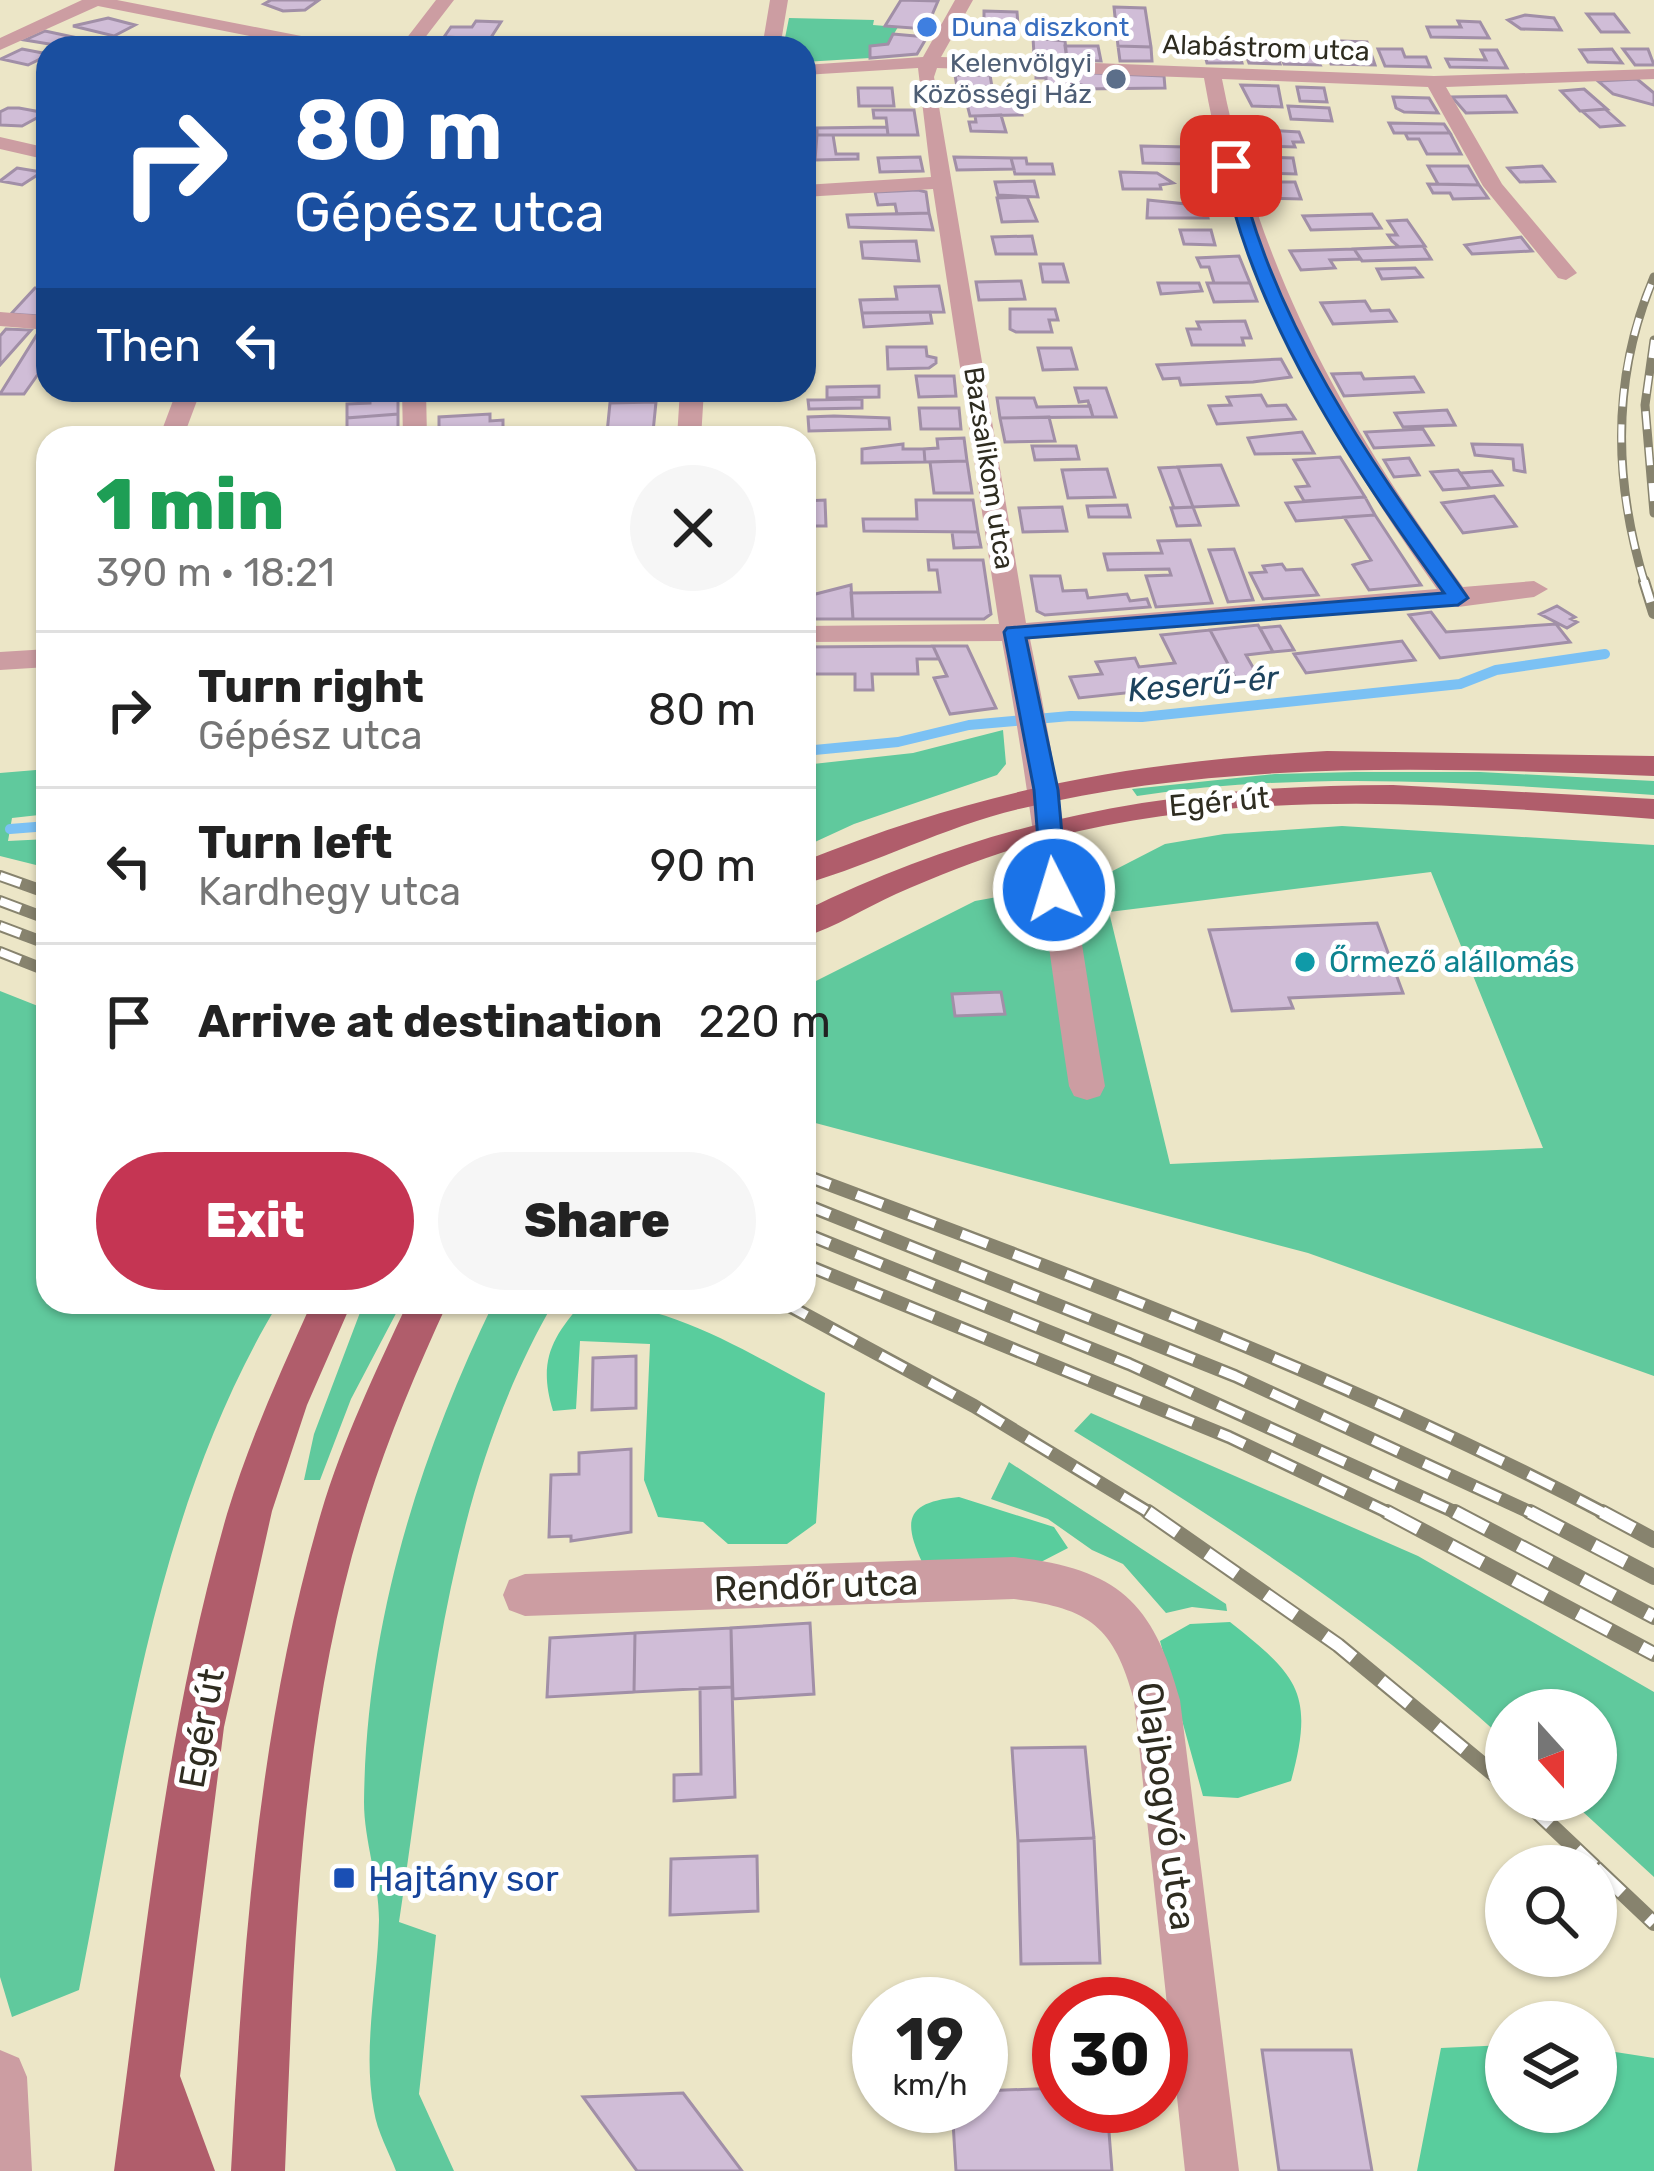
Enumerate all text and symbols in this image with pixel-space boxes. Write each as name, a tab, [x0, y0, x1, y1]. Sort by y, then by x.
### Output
place label: Duna diszkont	[951, 11, 1129, 43]
marker: Duna diszkont	[914, 14, 940, 40]
street label: Alabástrom utca	[1162, 28, 1370, 68]
place label: Kelenvölgyi Közösségi Ház	[912, 47, 1092, 110]
marker: Kelenvölgyi Közösségi Ház	[1103, 66, 1129, 92]
text: 80 m	[294, 80, 503, 180]
icon: right	[96, 84, 252, 240]
pin	[1180, 115, 1282, 217]
icon: arrive	[1198, 133, 1264, 199]
text: Gépész utca	[294, 181, 605, 245]
icon: left	[225, 312, 291, 378]
text: Then	[96, 319, 201, 372]
street label: Bazsalikom utca	[957, 365, 1021, 571]
text: 1 min	[96, 462, 284, 547]
button: close	[630, 465, 756, 591]
text: 390 m · 18:21	[96, 550, 335, 596]
water label: Keserű-ér	[1126, 657, 1282, 710]
text: Turn right	[198, 660, 424, 713]
icon: right	[96, 677, 162, 743]
text: 80 m	[648, 683, 756, 736]
text: Gépész utca	[198, 713, 423, 759]
street label: Egér út	[1167, 780, 1271, 824]
text: Turn left	[198, 816, 392, 869]
position arrow	[991, 827, 1117, 953]
icon: left	[96, 833, 162, 899]
text: 90 m	[650, 839, 756, 892]
text: Kardhegy utca	[198, 869, 461, 915]
place label: Őrmező alállomás	[1329, 944, 1575, 980]
marker: Őrmező alállomás	[1292, 949, 1318, 975]
icon: arrive	[96, 989, 162, 1055]
text: Arrive at destination	[198, 995, 663, 1048]
text: 220 m	[699, 995, 831, 1048]
button: Exit	[96, 1152, 414, 1290]
button: Share	[438, 1152, 756, 1290]
street label: Rendőr utca	[713, 1560, 919, 1611]
street label: Egér út	[170, 1665, 233, 1791]
street label: Olajbogyó utca	[1128, 1679, 1205, 1933]
north arrow	[1485, 1689, 1617, 1821]
map controls	[1485, 1689, 1617, 2133]
button: search	[1485, 1845, 1617, 1977]
place label: Hajtány sor	[368, 1857, 559, 1900]
marker: Hajtány sor	[331, 1865, 357, 1891]
speed limit sign: 30	[1032, 1977, 1188, 2133]
button: layers	[1485, 2001, 1617, 2133]
text: 19	[896, 2004, 964, 2075]
text: km/h	[893, 2067, 967, 2103]

